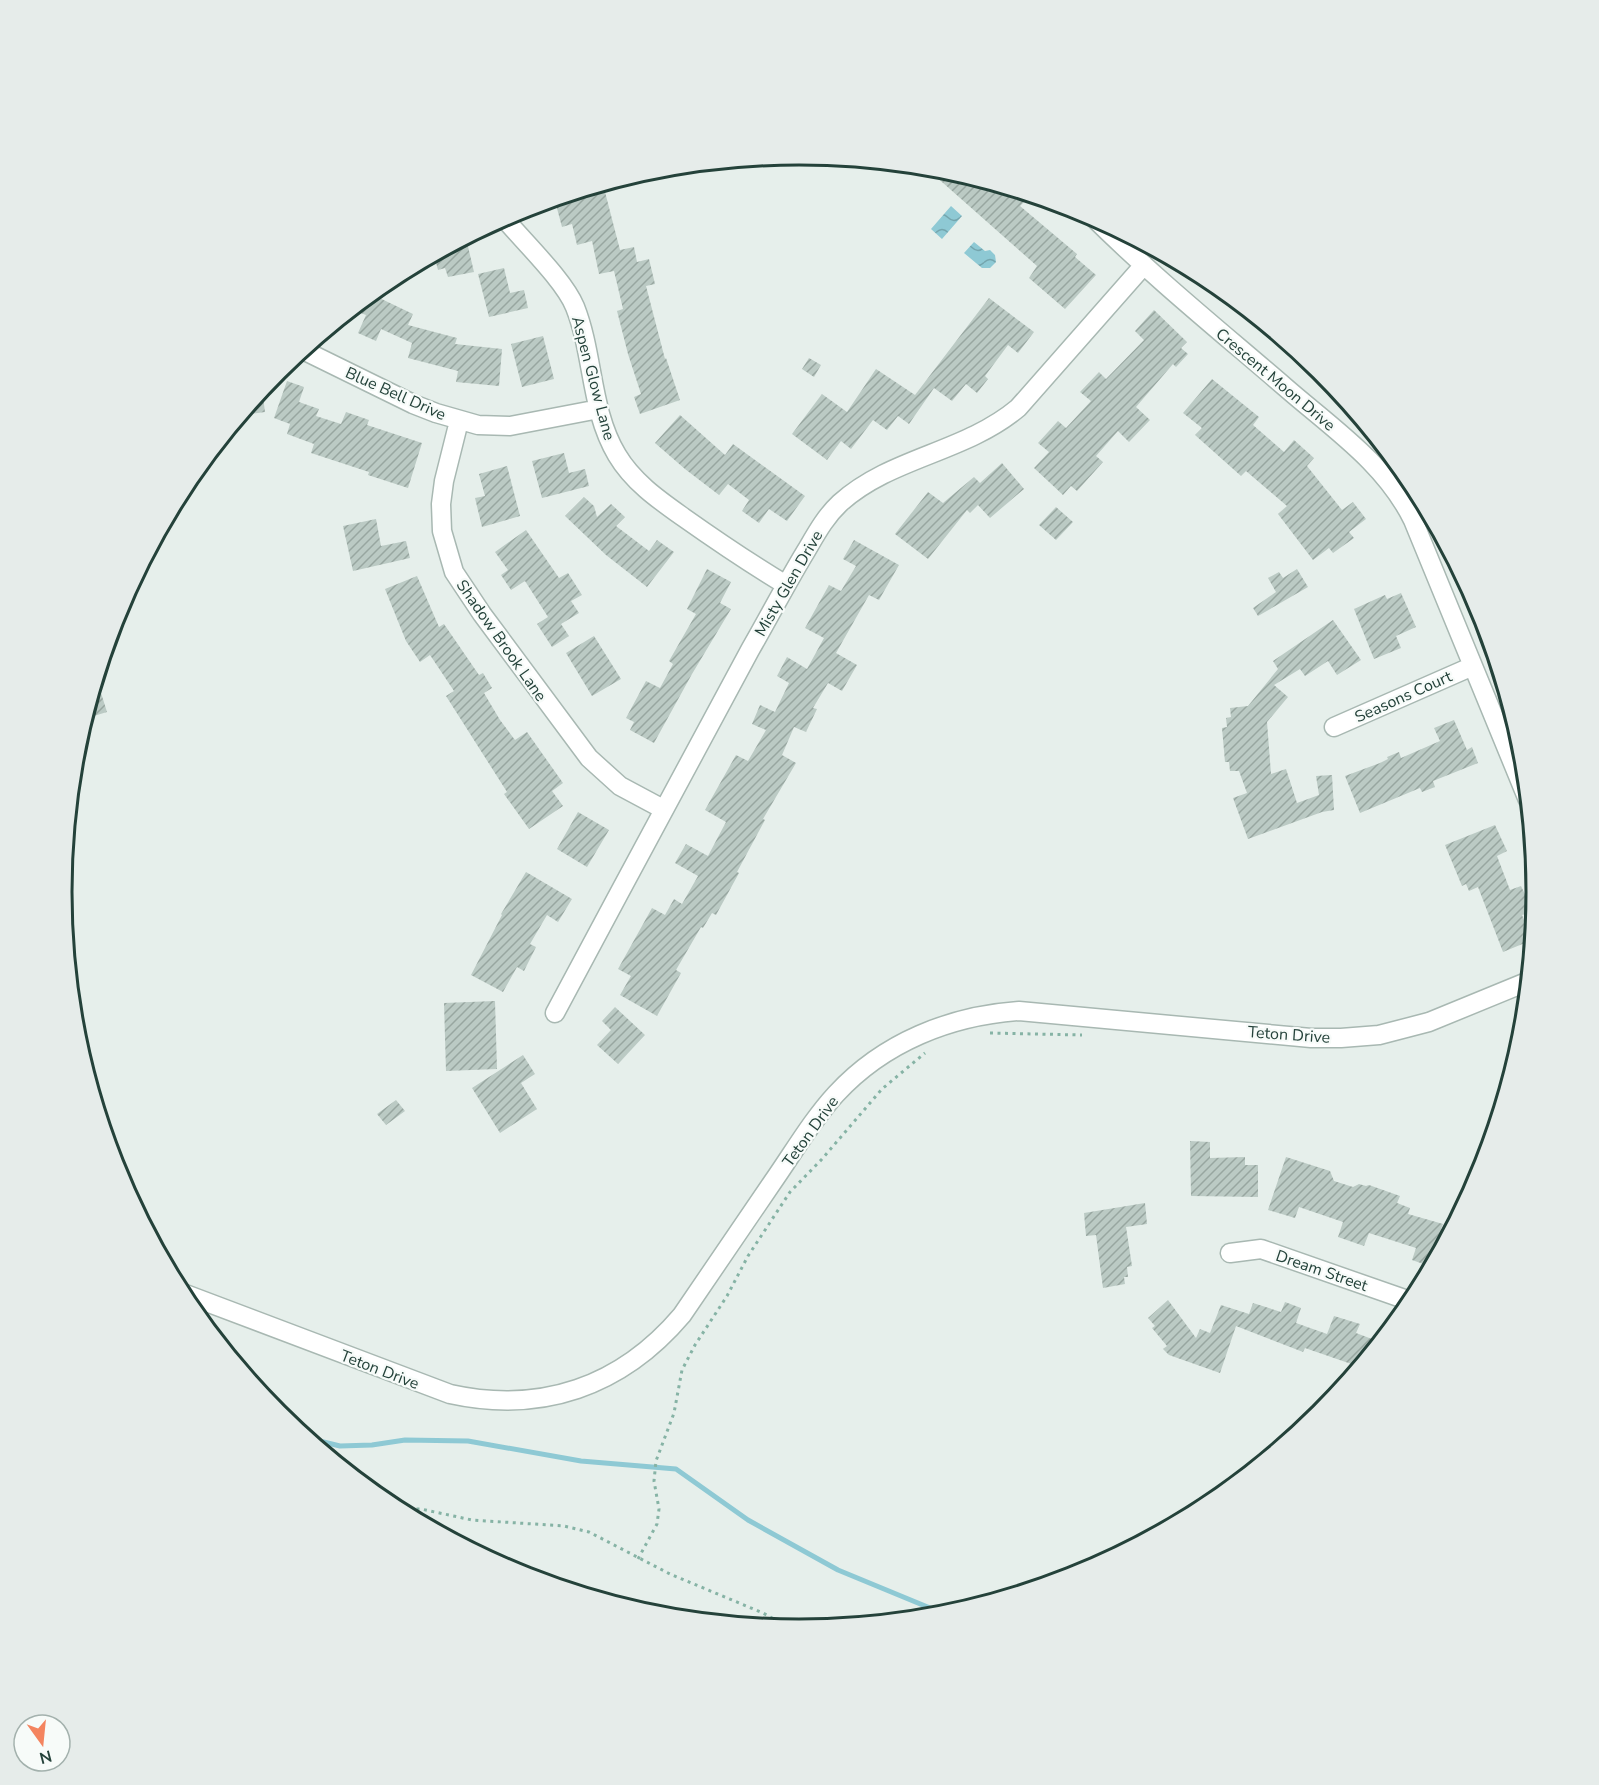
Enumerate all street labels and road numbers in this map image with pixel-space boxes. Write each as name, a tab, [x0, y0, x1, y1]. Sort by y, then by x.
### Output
street label: Aspen Glow Lane	[566, 314, 620, 443]
street label: Crescent Moon Drive	[1211, 323, 1340, 436]
street label: Blue Bell Drive	[342, 362, 449, 426]
street label: Misty Glen Drive	[750, 526, 828, 641]
street label: Shadow Brook Lane	[451, 575, 552, 706]
street label: Seasons Court	[1351, 666, 1456, 728]
street label: Teton Drive	[1247, 1021, 1331, 1049]
street label: Teton Drive	[778, 1092, 844, 1171]
street label: Dream Street	[1273, 1245, 1371, 1297]
street label: Teton Drive	[337, 1345, 422, 1395]

